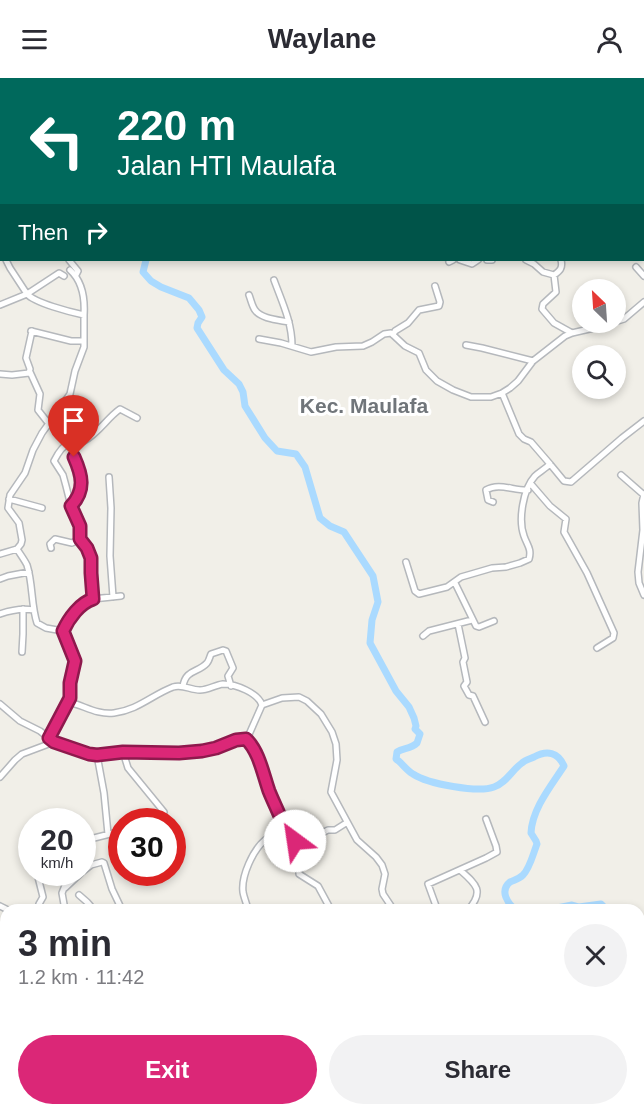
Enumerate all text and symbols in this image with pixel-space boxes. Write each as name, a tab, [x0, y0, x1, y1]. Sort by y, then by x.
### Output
icon: menu	[18, 23, 51, 56]
icon: person	[593, 23, 626, 56]
text: Waylane	[268, 24, 376, 54]
icon: left	[18, 102, 96, 180]
text: 220 m	[117, 102, 236, 149]
text: Jalan HTI Maulafa	[117, 151, 336, 181]
icon: right	[80, 216, 113, 249]
text: Then	[18, 220, 68, 245]
north arrow	[572, 279, 626, 333]
map controls	[572, 279, 626, 399]
button: search	[572, 345, 626, 399]
district label: Kec. Maulafa	[300, 394, 429, 417]
pin	[48, 395, 99, 457]
icon: arrive	[57, 404, 90, 437]
speed limit sign: 30	[108, 808, 186, 886]
position arrow	[263, 809, 327, 873]
text: 20	[40, 823, 74, 856]
text: km/h	[41, 854, 73, 871]
text: 3 min	[18, 923, 112, 964]
button: close	[564, 924, 627, 987]
text: 1.2 km · 11:42	[18, 966, 144, 988]
button: Exit	[18, 1035, 317, 1104]
button: Share	[329, 1035, 627, 1104]

